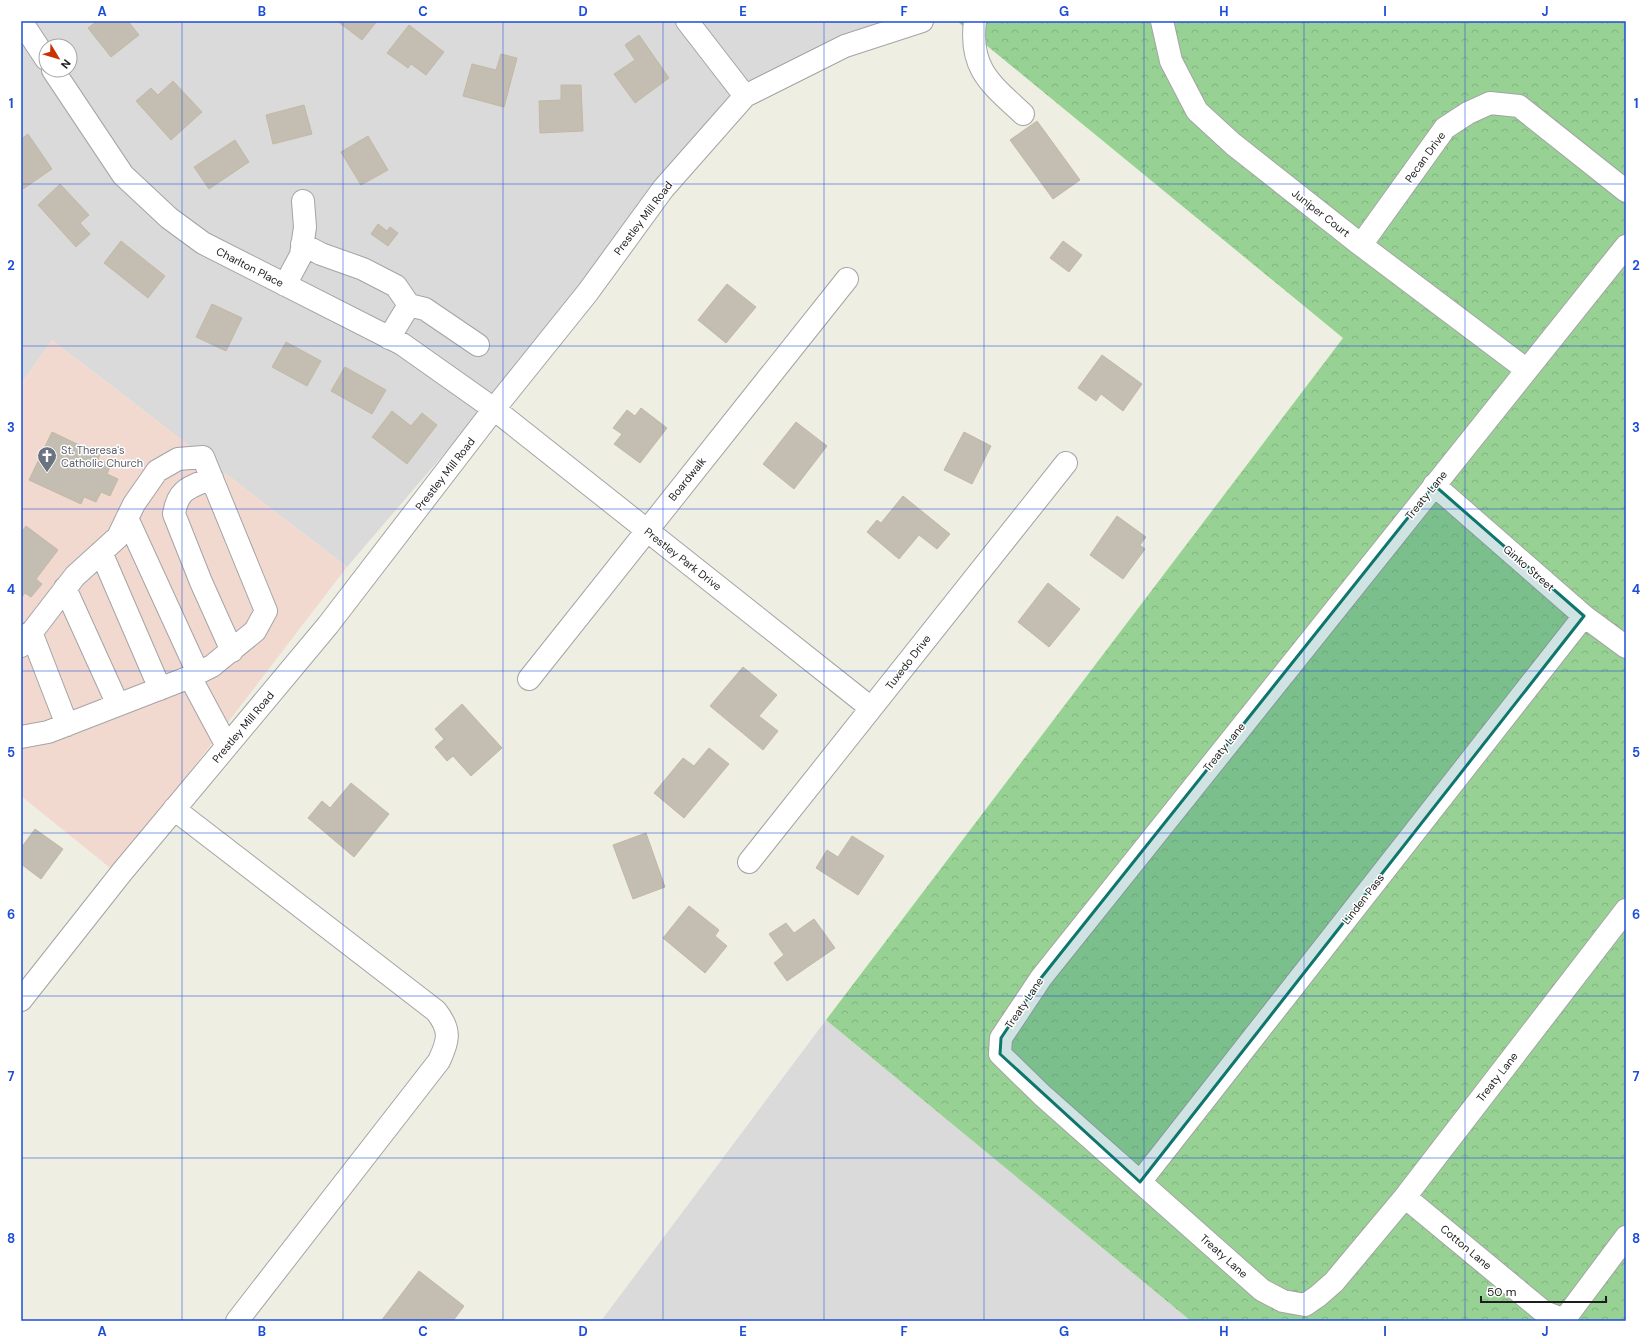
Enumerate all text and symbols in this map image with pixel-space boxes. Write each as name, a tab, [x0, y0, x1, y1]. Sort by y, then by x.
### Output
text: A	[97, 3, 107, 20]
text: B	[258, 3, 266, 20]
text: C	[418, 3, 428, 20]
text: D	[578, 3, 588, 20]
text: E	[739, 3, 747, 20]
text: F	[900, 3, 908, 20]
text: G	[1059, 3, 1069, 20]
text: H	[1219, 3, 1229, 20]
text: I	[1383, 3, 1387, 20]
text: J	[1541, 3, 1549, 20]
north arrow	[38, 38, 78, 78]
text: N	[58, 57, 74, 72]
text: 1	[9, 95, 13, 112]
text: 1	[1634, 95, 1638, 112]
street label: Pecan Drive	[1402, 129, 1448, 185]
street label: Prestley Mill Road	[611, 178, 675, 258]
street label: Juniper Court	[1289, 186, 1353, 240]
street label: Charlton Place	[214, 244, 286, 290]
text: 2	[7, 257, 15, 274]
text: 2	[1632, 257, 1640, 274]
text: 3	[7, 419, 15, 436]
text: 3	[1632, 419, 1640, 436]
street label: Prestley Mill Road	[412, 435, 478, 513]
place label: St. Theresa's Catholic Church	[61, 443, 143, 470]
church icon: St. Theresa's Catholic Church	[36, 445, 58, 473]
street label: Boardwalk	[665, 454, 709, 504]
street label: Treaty Lane	[1402, 468, 1450, 522]
street label: Prestley Park Drive	[642, 524, 724, 594]
street label: Ginko Street	[1501, 542, 1557, 594]
text: 4	[7, 581, 15, 598]
text: 4	[1632, 581, 1640, 598]
street label: Tuxedo Drive	[882, 632, 934, 692]
street label: Prestley Mill Road	[209, 688, 277, 766]
street label: Treaty Lane	[1200, 720, 1248, 774]
text: 5	[7, 744, 15, 761]
text: 5	[1632, 744, 1640, 761]
street label: Linden Pass	[1339, 871, 1387, 927]
text: 6	[7, 906, 15, 923]
text: 6	[1632, 906, 1640, 923]
street label: Treaty Lane	[1002, 975, 1046, 1031]
street label: Treaty Lane	[1473, 1049, 1521, 1105]
text: 7	[8, 1068, 15, 1085]
text: 7	[1633, 1068, 1640, 1085]
street label: Cotton Lane	[1437, 1221, 1495, 1273]
text: 8	[7, 1230, 15, 1247]
text: 8	[1632, 1230, 1640, 1247]
street label: Treaty Lane	[1197, 1231, 1251, 1281]
scale bar	[1481, 1278, 1606, 1304]
text: 50 m	[1487, 1284, 1516, 1300]
text: A	[97, 1323, 107, 1340]
text: B	[258, 1323, 266, 1340]
text: C	[418, 1323, 428, 1340]
text: D	[578, 1323, 588, 1340]
text: E	[739, 1323, 747, 1340]
text: F	[900, 1323, 908, 1340]
text: G	[1059, 1323, 1069, 1340]
text: H	[1219, 1323, 1229, 1340]
text: I	[1383, 1323, 1387, 1340]
text: J	[1541, 1323, 1549, 1340]

